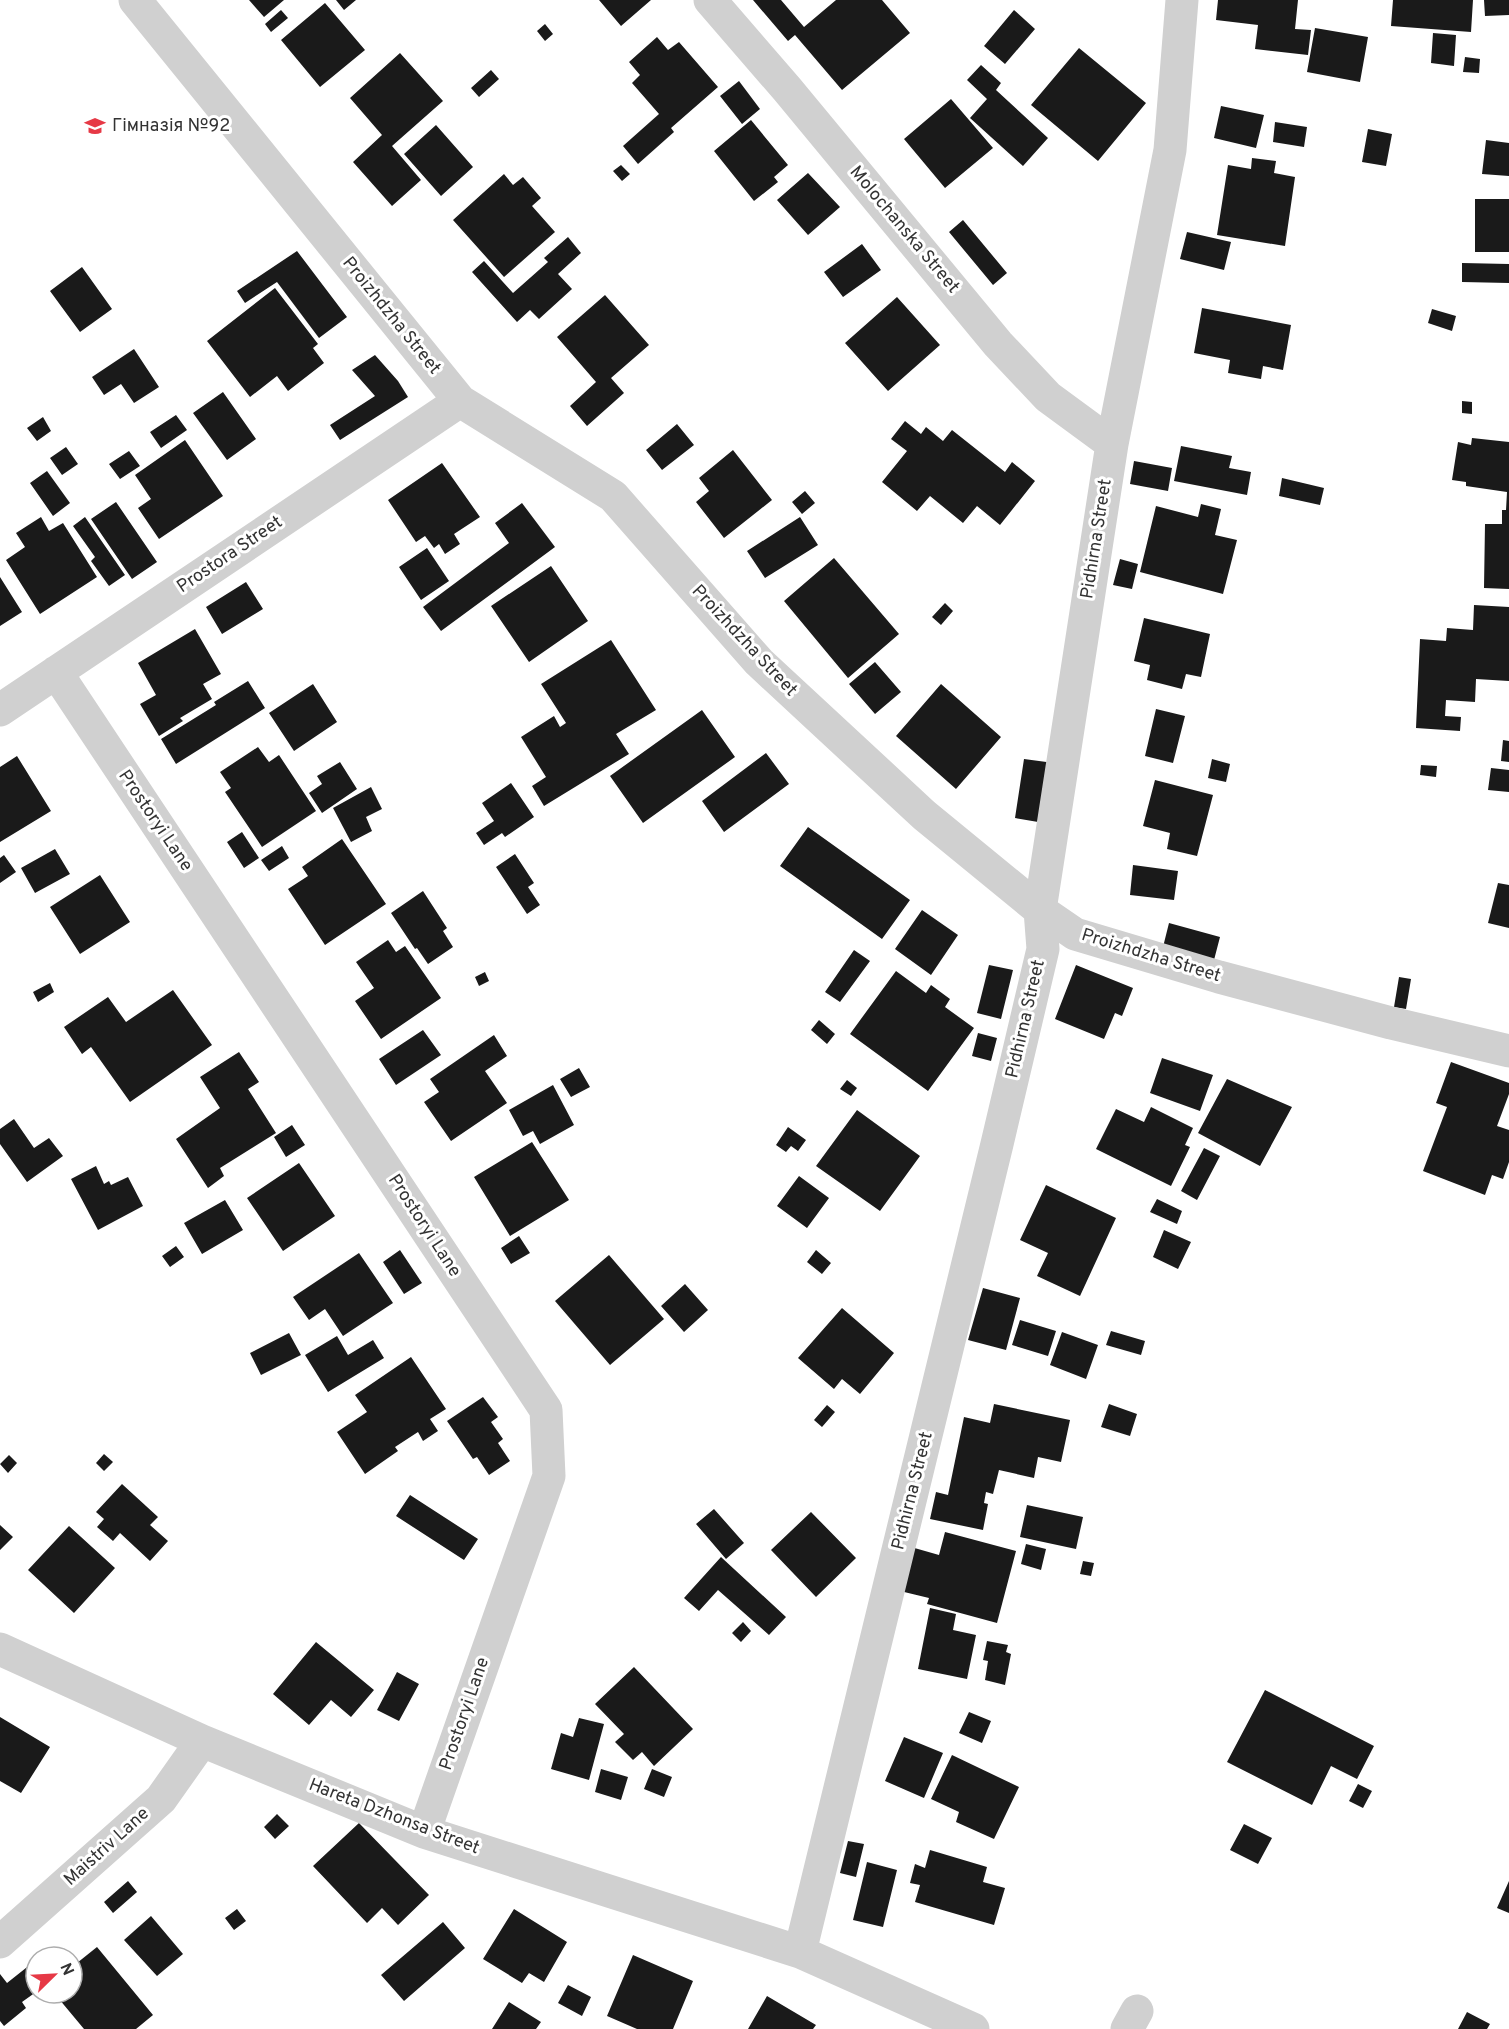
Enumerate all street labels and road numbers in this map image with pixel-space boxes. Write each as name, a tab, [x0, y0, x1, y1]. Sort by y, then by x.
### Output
street label: Molochanska Street	[844, 162, 964, 298]
street label: Proizhdzha Street	[337, 253, 445, 379]
street label: Pidhirna Street	[1076, 477, 1118, 601]
street label: Prostora Street	[173, 511, 287, 599]
street label: Proizhdzha Street	[686, 580, 802, 702]
street label: Prostoryi Lane	[112, 766, 198, 876]
street label: Proizhdzha Street	[1078, 924, 1224, 988]
street label: Pidhirna Street	[1001, 957, 1051, 1081]
street label: Prostoryi Lane	[382, 1170, 466, 1282]
street label: Pidhirna Street	[887, 1429, 939, 1553]
street label: Prostoryi Lane	[435, 1654, 495, 1774]
street label: Hareta Dzhonsa Street	[305, 1774, 483, 1860]
street label: Maistriv Lane	[60, 1803, 154, 1891]

